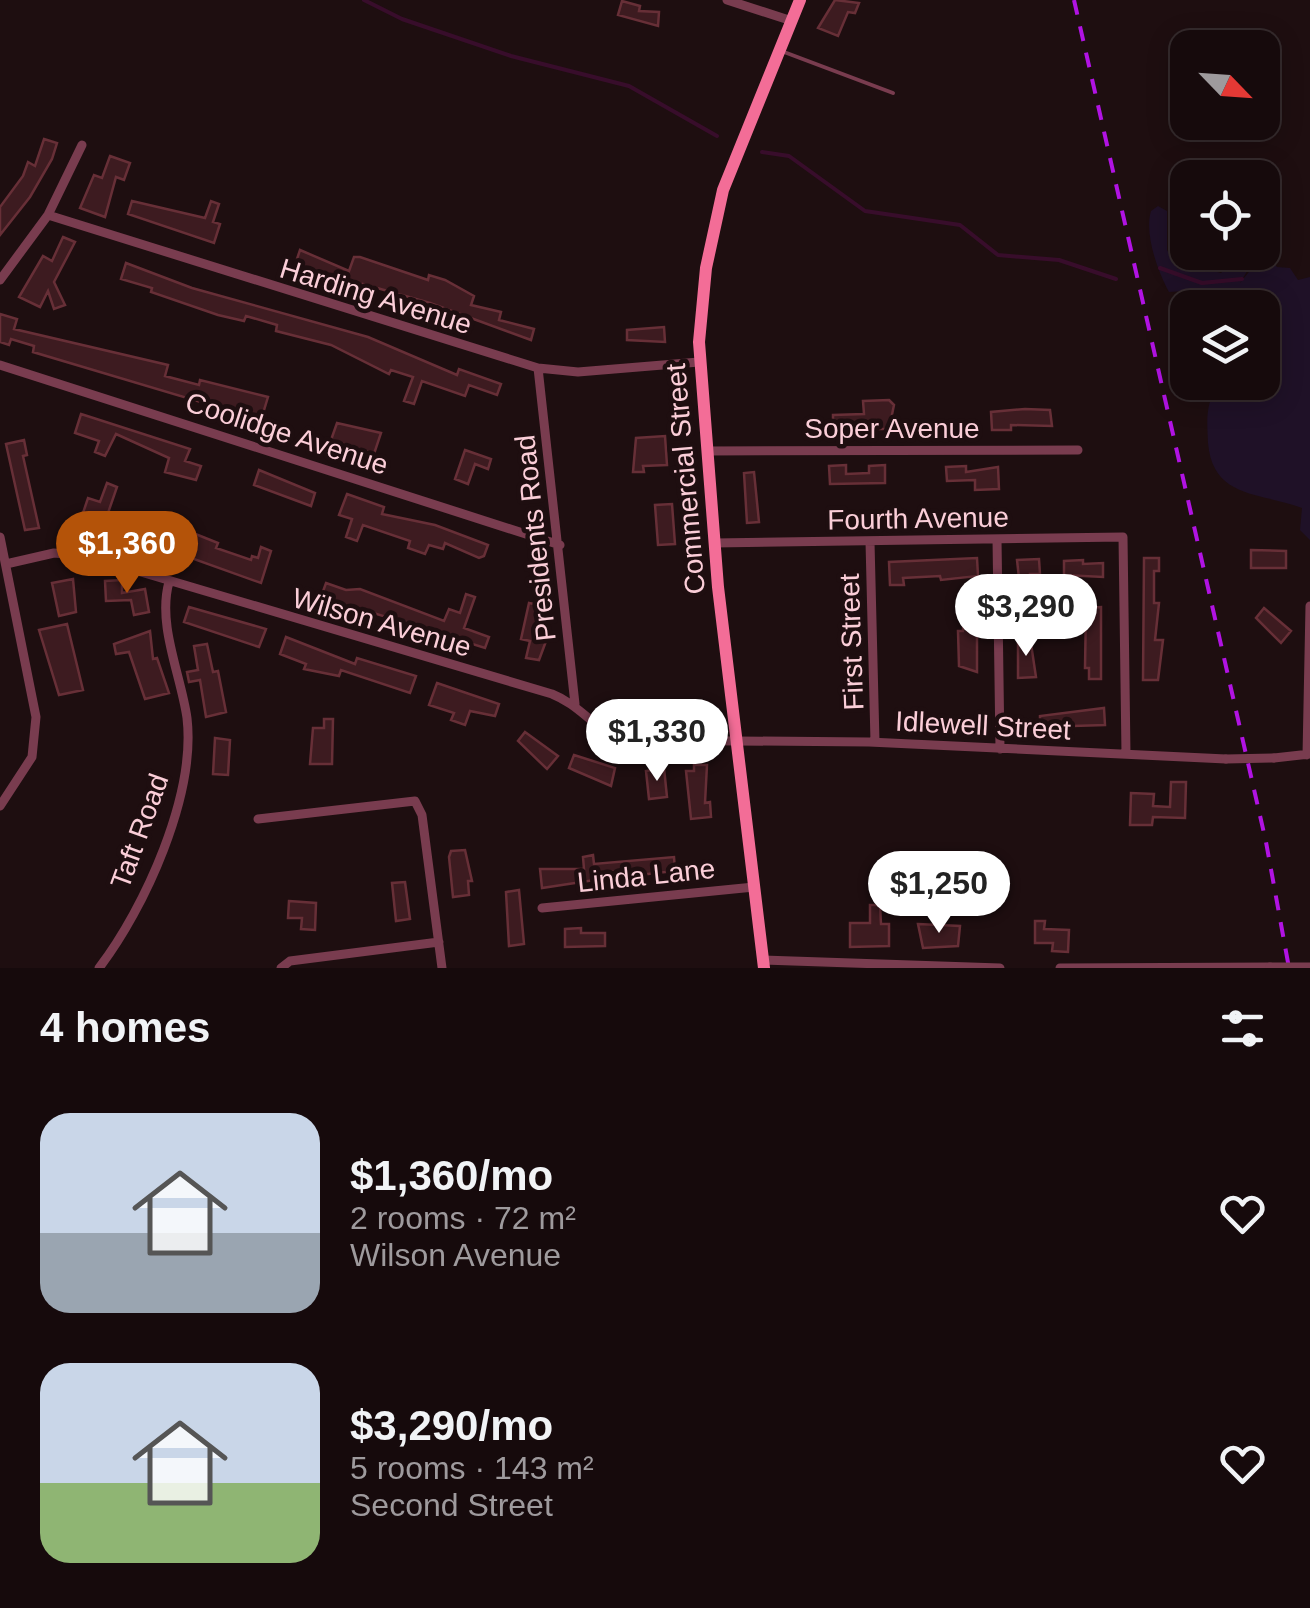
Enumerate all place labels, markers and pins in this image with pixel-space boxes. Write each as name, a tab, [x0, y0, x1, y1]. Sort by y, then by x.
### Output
pin: $1,360	[46, 511, 208, 596]
pin: $3,290	[945, 574, 1107, 659]
pin: $1,330	[576, 699, 738, 784]
pin: $1,250	[858, 851, 1020, 936]

